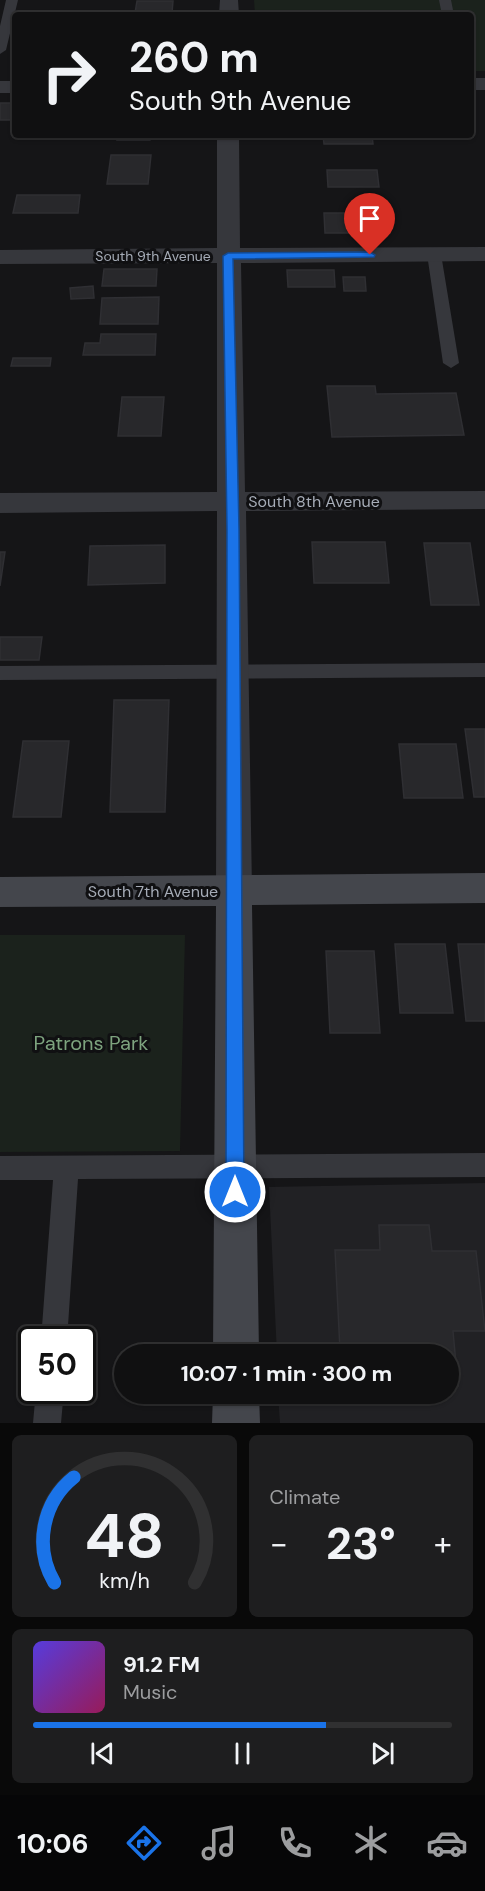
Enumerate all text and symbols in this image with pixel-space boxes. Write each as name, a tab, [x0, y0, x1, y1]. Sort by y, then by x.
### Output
text: 260 m	[129, 30, 259, 85]
icon: right	[30, 36, 108, 114]
text: South 9th Avenue	[129, 83, 351, 118]
pin	[344, 193, 395, 255]
icon: arrive	[353, 202, 386, 235]
street label: South 9th Avenue	[95, 247, 211, 265]
street label: South 8th Avenue	[248, 491, 380, 512]
street label: South 7th Avenue	[88, 881, 218, 902]
park label: Patrons Park	[34, 1030, 148, 1056]
position arrow	[203, 1160, 267, 1224]
speed limit sign: 50	[18, 1326, 96, 1404]
text: 10:07 · 1 min · 300 m	[181, 1359, 392, 1388]
text: Climate	[270, 1484, 340, 1510]
text: 48	[84, 1495, 164, 1576]
text: 23°	[326, 1514, 395, 1573]
text: −	[270, 1522, 288, 1565]
text: +	[434, 1522, 452, 1565]
text: km/h	[99, 1567, 150, 1595]
text: 91.2 FM	[123, 1650, 200, 1679]
text: Music	[123, 1679, 178, 1705]
icon: previous	[86, 1737, 119, 1770]
icon: pause	[226, 1737, 259, 1770]
icon: next	[366, 1737, 399, 1770]
icon: directions	[123, 1822, 165, 1864]
icon: music	[198, 1822, 240, 1864]
icon: phone	[274, 1822, 316, 1864]
icon: climate	[350, 1822, 392, 1864]
icon: car	[426, 1822, 468, 1864]
text: 10:06	[17, 1826, 89, 1861]

